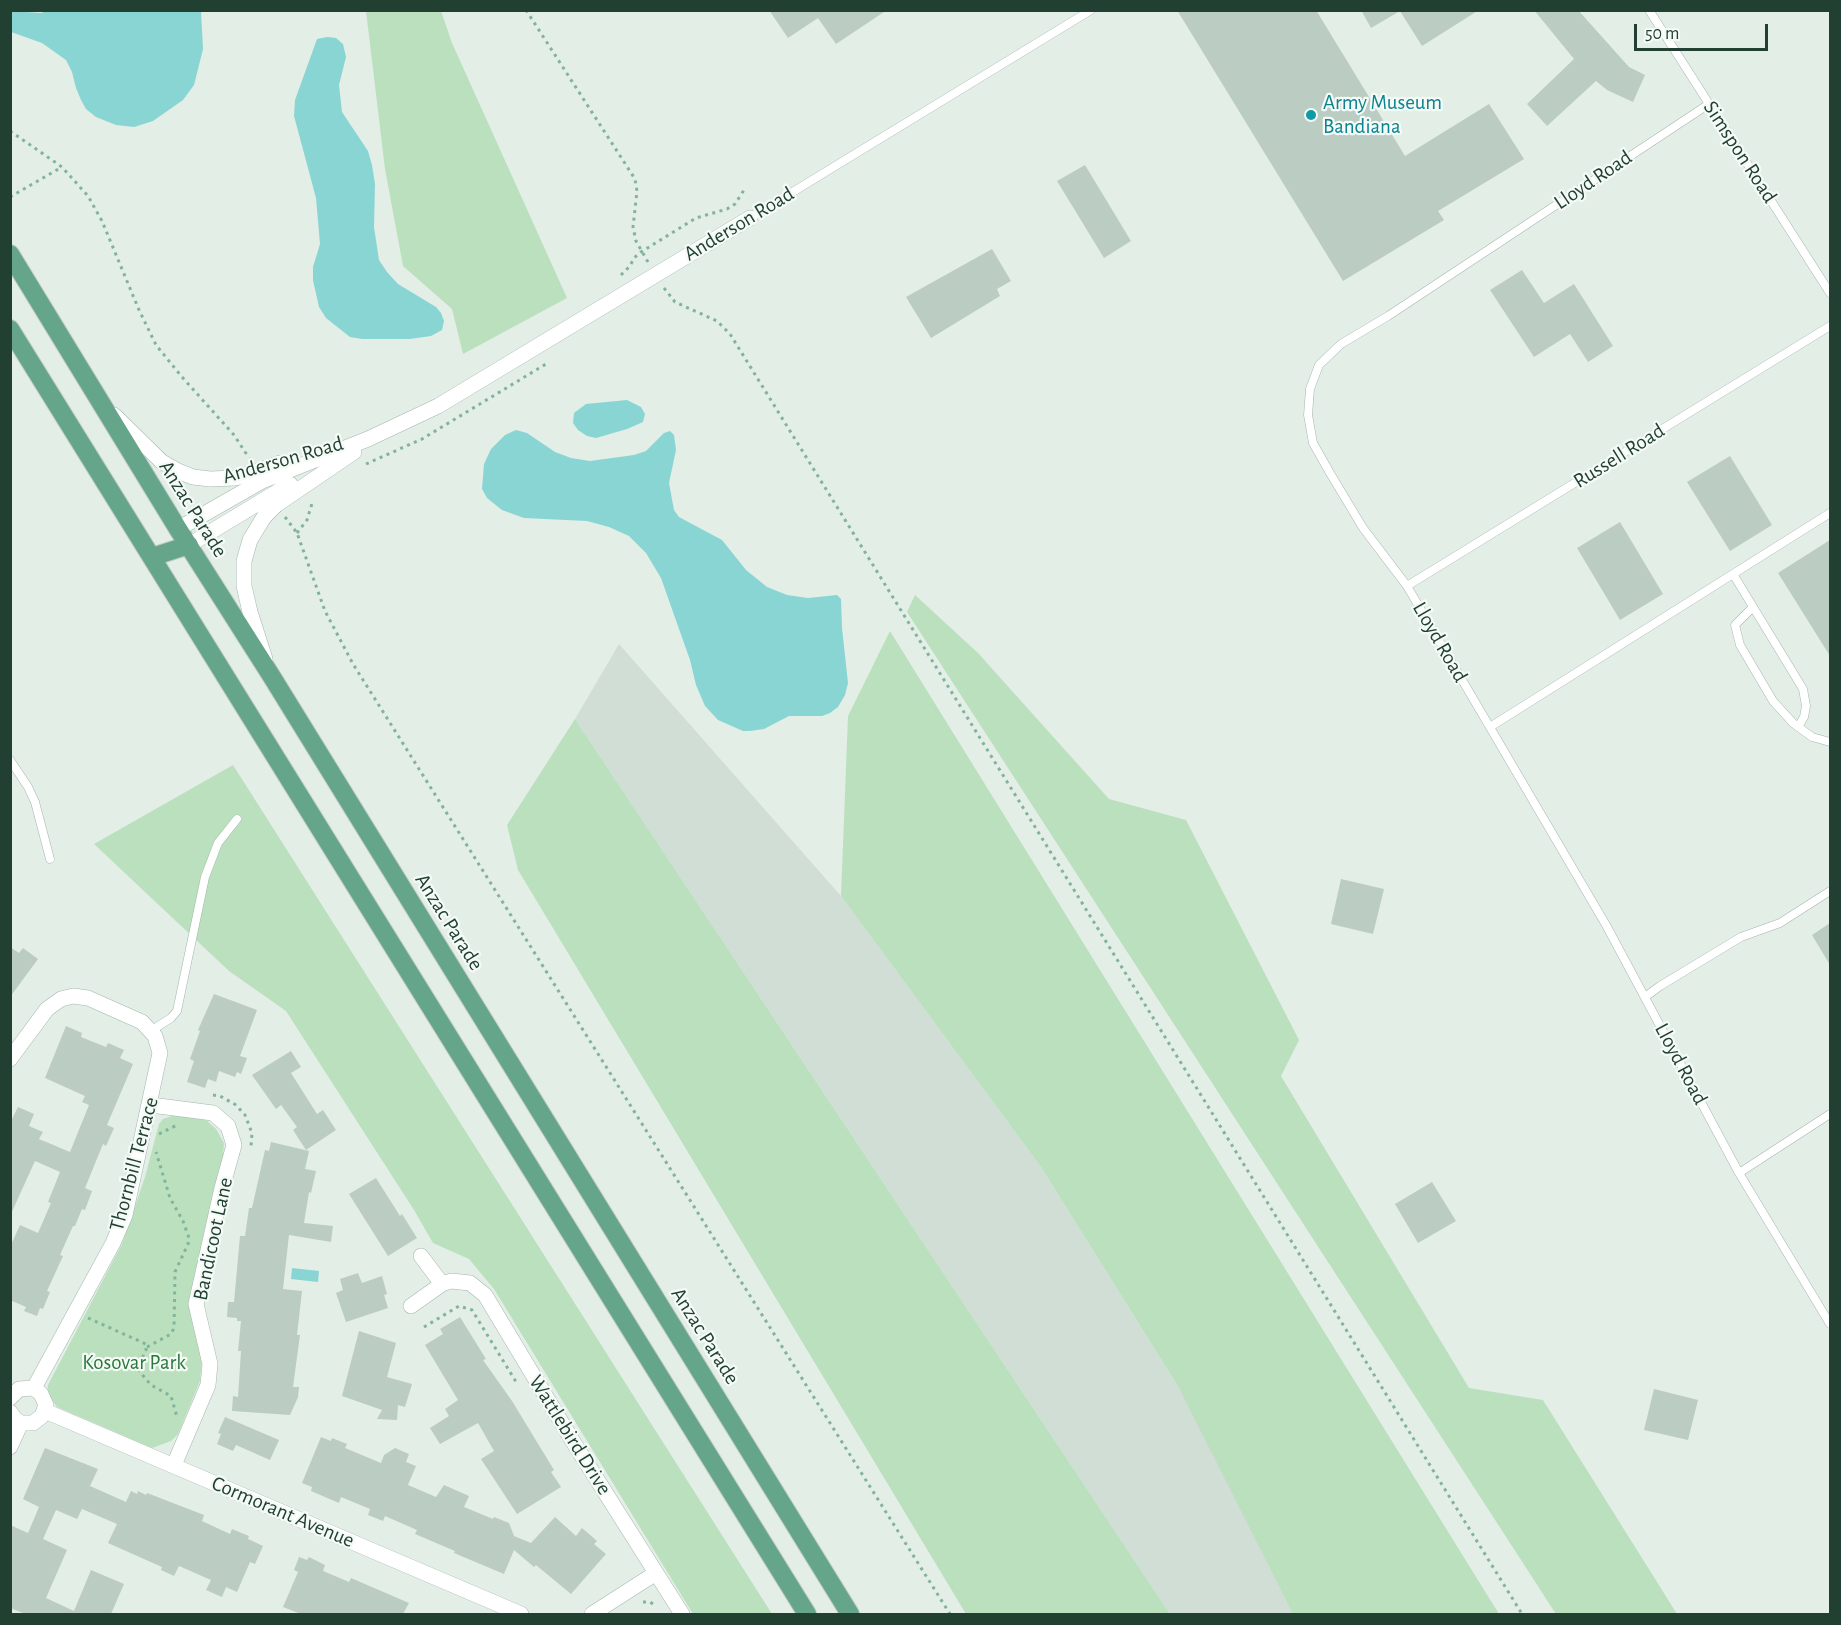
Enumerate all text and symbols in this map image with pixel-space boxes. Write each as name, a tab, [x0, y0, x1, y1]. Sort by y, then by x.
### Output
scale bar	[1637, 12, 1770, 50]
text: 50 m	[1645, 25, 1679, 43]
place label: Army Museum Bandiana	[1323, 90, 1442, 140]
street label: Simspon Road	[1698, 96, 1782, 208]
marker: Army Museum Bandiana	[1304, 108, 1318, 122]
street label: Lloyd Road	[1549, 145, 1637, 215]
street label: Anderson Road	[679, 181, 799, 267]
street label: Russell Road	[1569, 418, 1669, 494]
street label: Anderson Road	[220, 431, 346, 489]
street label: Anzac Parade	[153, 456, 233, 562]
street label: Lloyd Road	[1407, 597, 1473, 687]
street label: Anzac Parade	[409, 869, 489, 975]
street label: Lloyd Road	[1649, 1019, 1713, 1109]
street label: Thornbill Terrace	[104, 1094, 164, 1234]
street label: Bandicoot Lane	[188, 1175, 238, 1303]
street label: Anzac Parade	[665, 1283, 745, 1389]
park label: Kosovar Park	[82, 1350, 186, 1376]
street label: Wattlebird Drive	[523, 1371, 617, 1499]
street label: Cormorant Avenue	[208, 1471, 358, 1553]

